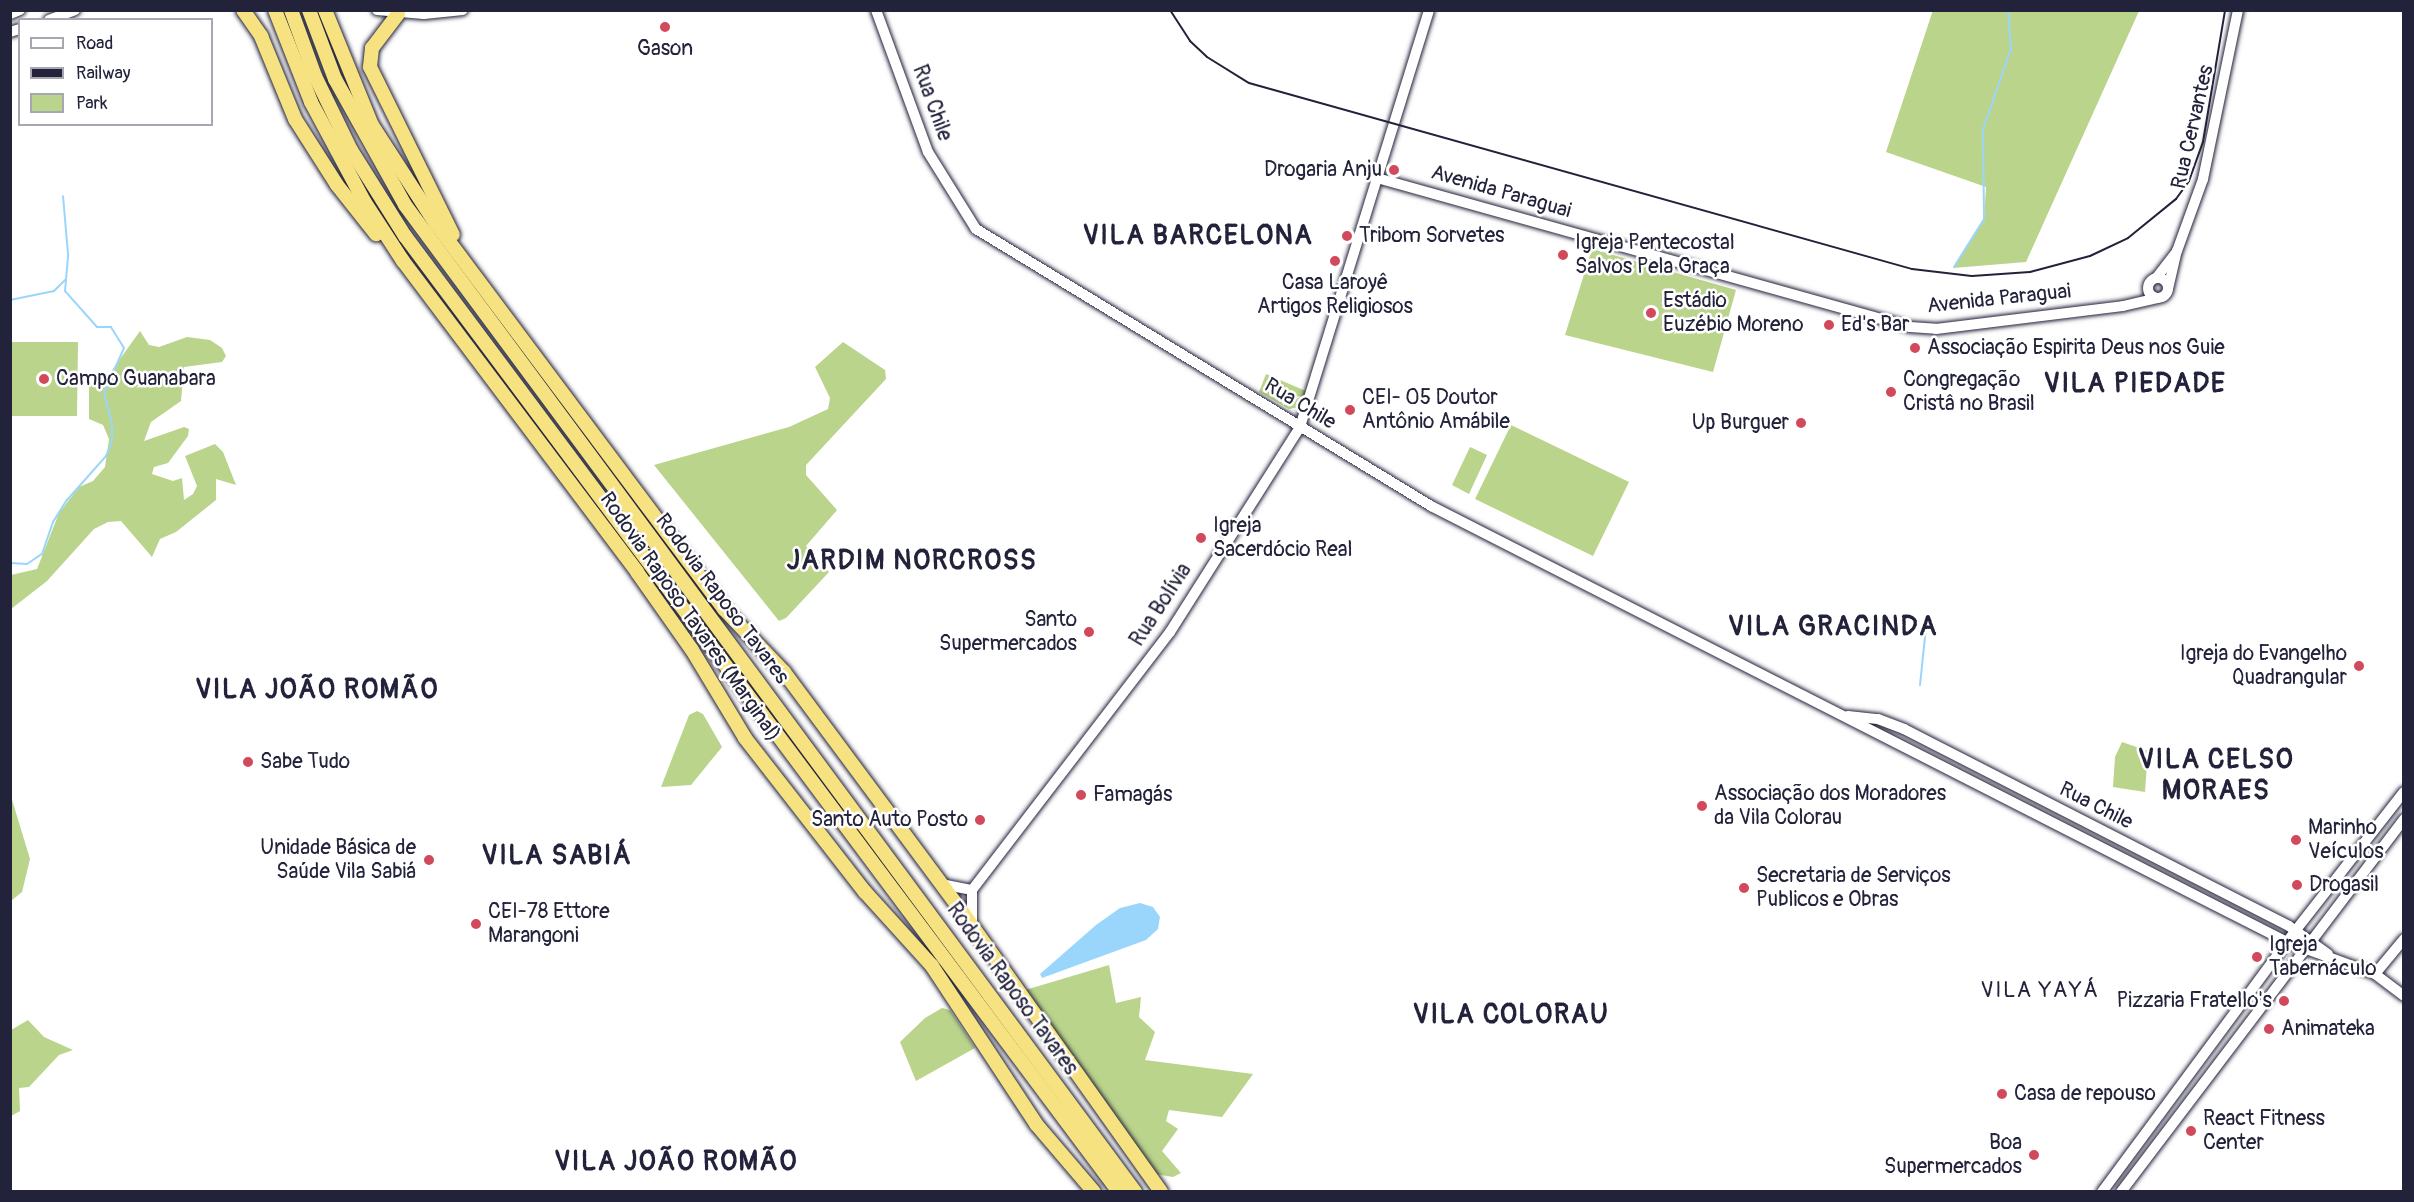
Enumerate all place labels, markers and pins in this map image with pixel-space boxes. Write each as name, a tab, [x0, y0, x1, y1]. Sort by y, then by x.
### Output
marker: Gason	[658, 20, 672, 34]
place label: Gason	[637, 36, 693, 62]
place label: Drogaria Anju	[1264, 157, 1382, 183]
marker: Drogaria Anju	[1387, 163, 1401, 177]
place label: Tribom Sorvetes	[1359, 223, 1504, 249]
marker: Tribom Sorvetes	[1340, 229, 1354, 243]
place label: Igreja Pentecostal Salvos Pela Graça	[1575, 230, 1735, 280]
marker: Igreja Pentecostal Salvos Pela Graça	[1556, 248, 1570, 262]
marker: Casa Laroyê Artigos Religiosos	[1328, 254, 1342, 268]
place label: Casa Laroyê Artigos Religiosos	[1257, 270, 1413, 320]
place label: Estádio Euzébio Moreno	[1663, 288, 1803, 338]
marker: Estádio Euzébio Moreno	[1644, 306, 1658, 320]
place label: Ed's Bar	[1841, 312, 1909, 338]
marker: Ed's Bar	[1822, 318, 1836, 332]
place label: Associação Espirita Deus nos Guie	[1927, 335, 2225, 361]
marker: Associação Espirita Deus nos Guie	[1908, 341, 1922, 355]
place label: Campo Guanabara	[56, 366, 216, 392]
place label: Congregação Cristâ no Brasil	[1903, 367, 2035, 417]
marker: Campo Guanabara	[37, 372, 51, 386]
place label: CEI- 05 Doutor Antônio Amábile	[1362, 385, 1510, 435]
marker: Congregação Cristâ no Brasil	[1884, 385, 1898, 399]
marker: CEI- 05 Doutor Antônio Amábile	[1343, 403, 1357, 417]
place label: Up Burguer	[1692, 410, 1789, 436]
marker: Up Burguer	[1794, 416, 1808, 430]
place label: Igreja Sacerdócio Real	[1213, 513, 1352, 563]
marker: Igreja Sacerdócio Real	[1194, 531, 1208, 545]
place label: Santo Supermercados	[939, 607, 1077, 657]
marker: Santo Supermercados	[1082, 625, 1096, 639]
place label: Igreja do Evangelho Quadrangular	[2180, 641, 2347, 691]
marker: Igreja do Evangelho Quadrangular	[2352, 659, 2366, 673]
place label: Sabe Tudo	[260, 749, 350, 775]
marker: Sabe Tudo	[241, 755, 255, 769]
place label: Associação dos Moradores da Vila Colorau	[1714, 781, 1946, 831]
place label: Famagás	[1093, 782, 1172, 808]
marker: Famagás	[1074, 788, 1088, 802]
marker: Associação dos Moradores da Vila Colorau	[1695, 799, 1709, 813]
place label: Santo Auto Posto	[811, 807, 968, 833]
marker: Santo Auto Posto	[973, 813, 987, 827]
place label: Marinho Veículos	[2308, 815, 2384, 865]
marker: Marinho Veículos	[2289, 833, 2303, 847]
place label: Unidade Básica de Saúde Vila Sabiá	[260, 835, 416, 885]
marker: Unidade Básica de Saúde Vila Sabiá	[420, 851, 438, 869]
place label: Secretaria de Serviços Publicos e Obras	[1756, 863, 1951, 913]
place label: Drogasil	[2309, 872, 2379, 898]
marker: Drogasil	[2290, 878, 2304, 892]
marker: Secretaria de Serviços Publicos e Obras	[1737, 881, 1751, 895]
place label: CEI-78 Ettore Marangoni	[488, 899, 610, 949]
marker: CEI-78 Ettore Marangoni	[469, 917, 483, 931]
place label: Igreja Tabernáculo	[2269, 932, 2377, 982]
marker: Igreja Tabernáculo	[2250, 950, 2264, 964]
place label: Pizzaria Fratello's	[2117, 988, 2272, 1014]
marker: Pizzaria Fratello's	[2277, 994, 2291, 1008]
place label: Animateka	[2281, 1016, 2375, 1042]
marker: Animateka	[2262, 1022, 2276, 1036]
place label: Casa de repouso	[2014, 1081, 2156, 1107]
marker: Casa de repouso	[1995, 1087, 2009, 1101]
place label: React Fitness Center	[2203, 1106, 2325, 1156]
marker: React Fitness Center	[2184, 1124, 2198, 1138]
place label: Boa Supermercados	[1884, 1130, 2022, 1180]
marker: Boa Supermercados	[2027, 1148, 2041, 1162]

